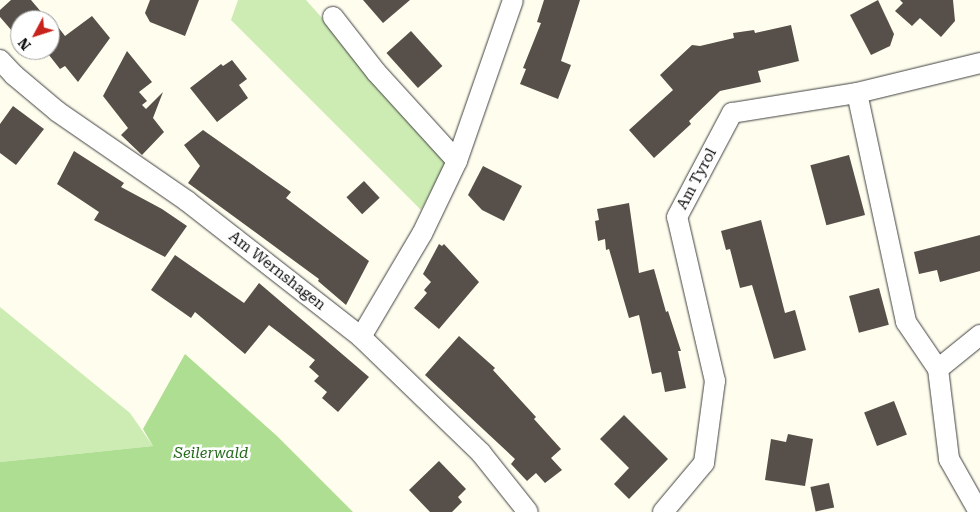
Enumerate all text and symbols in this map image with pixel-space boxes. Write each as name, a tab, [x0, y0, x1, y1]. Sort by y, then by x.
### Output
north arrow	[10, 10, 60, 60]
text: N	[15, 35, 34, 53]
street label: Am Tyrol	[673, 145, 721, 213]
street label: Am Wernshagen	[225, 228, 329, 314]
park label: Seilerwald	[174, 445, 248, 463]

